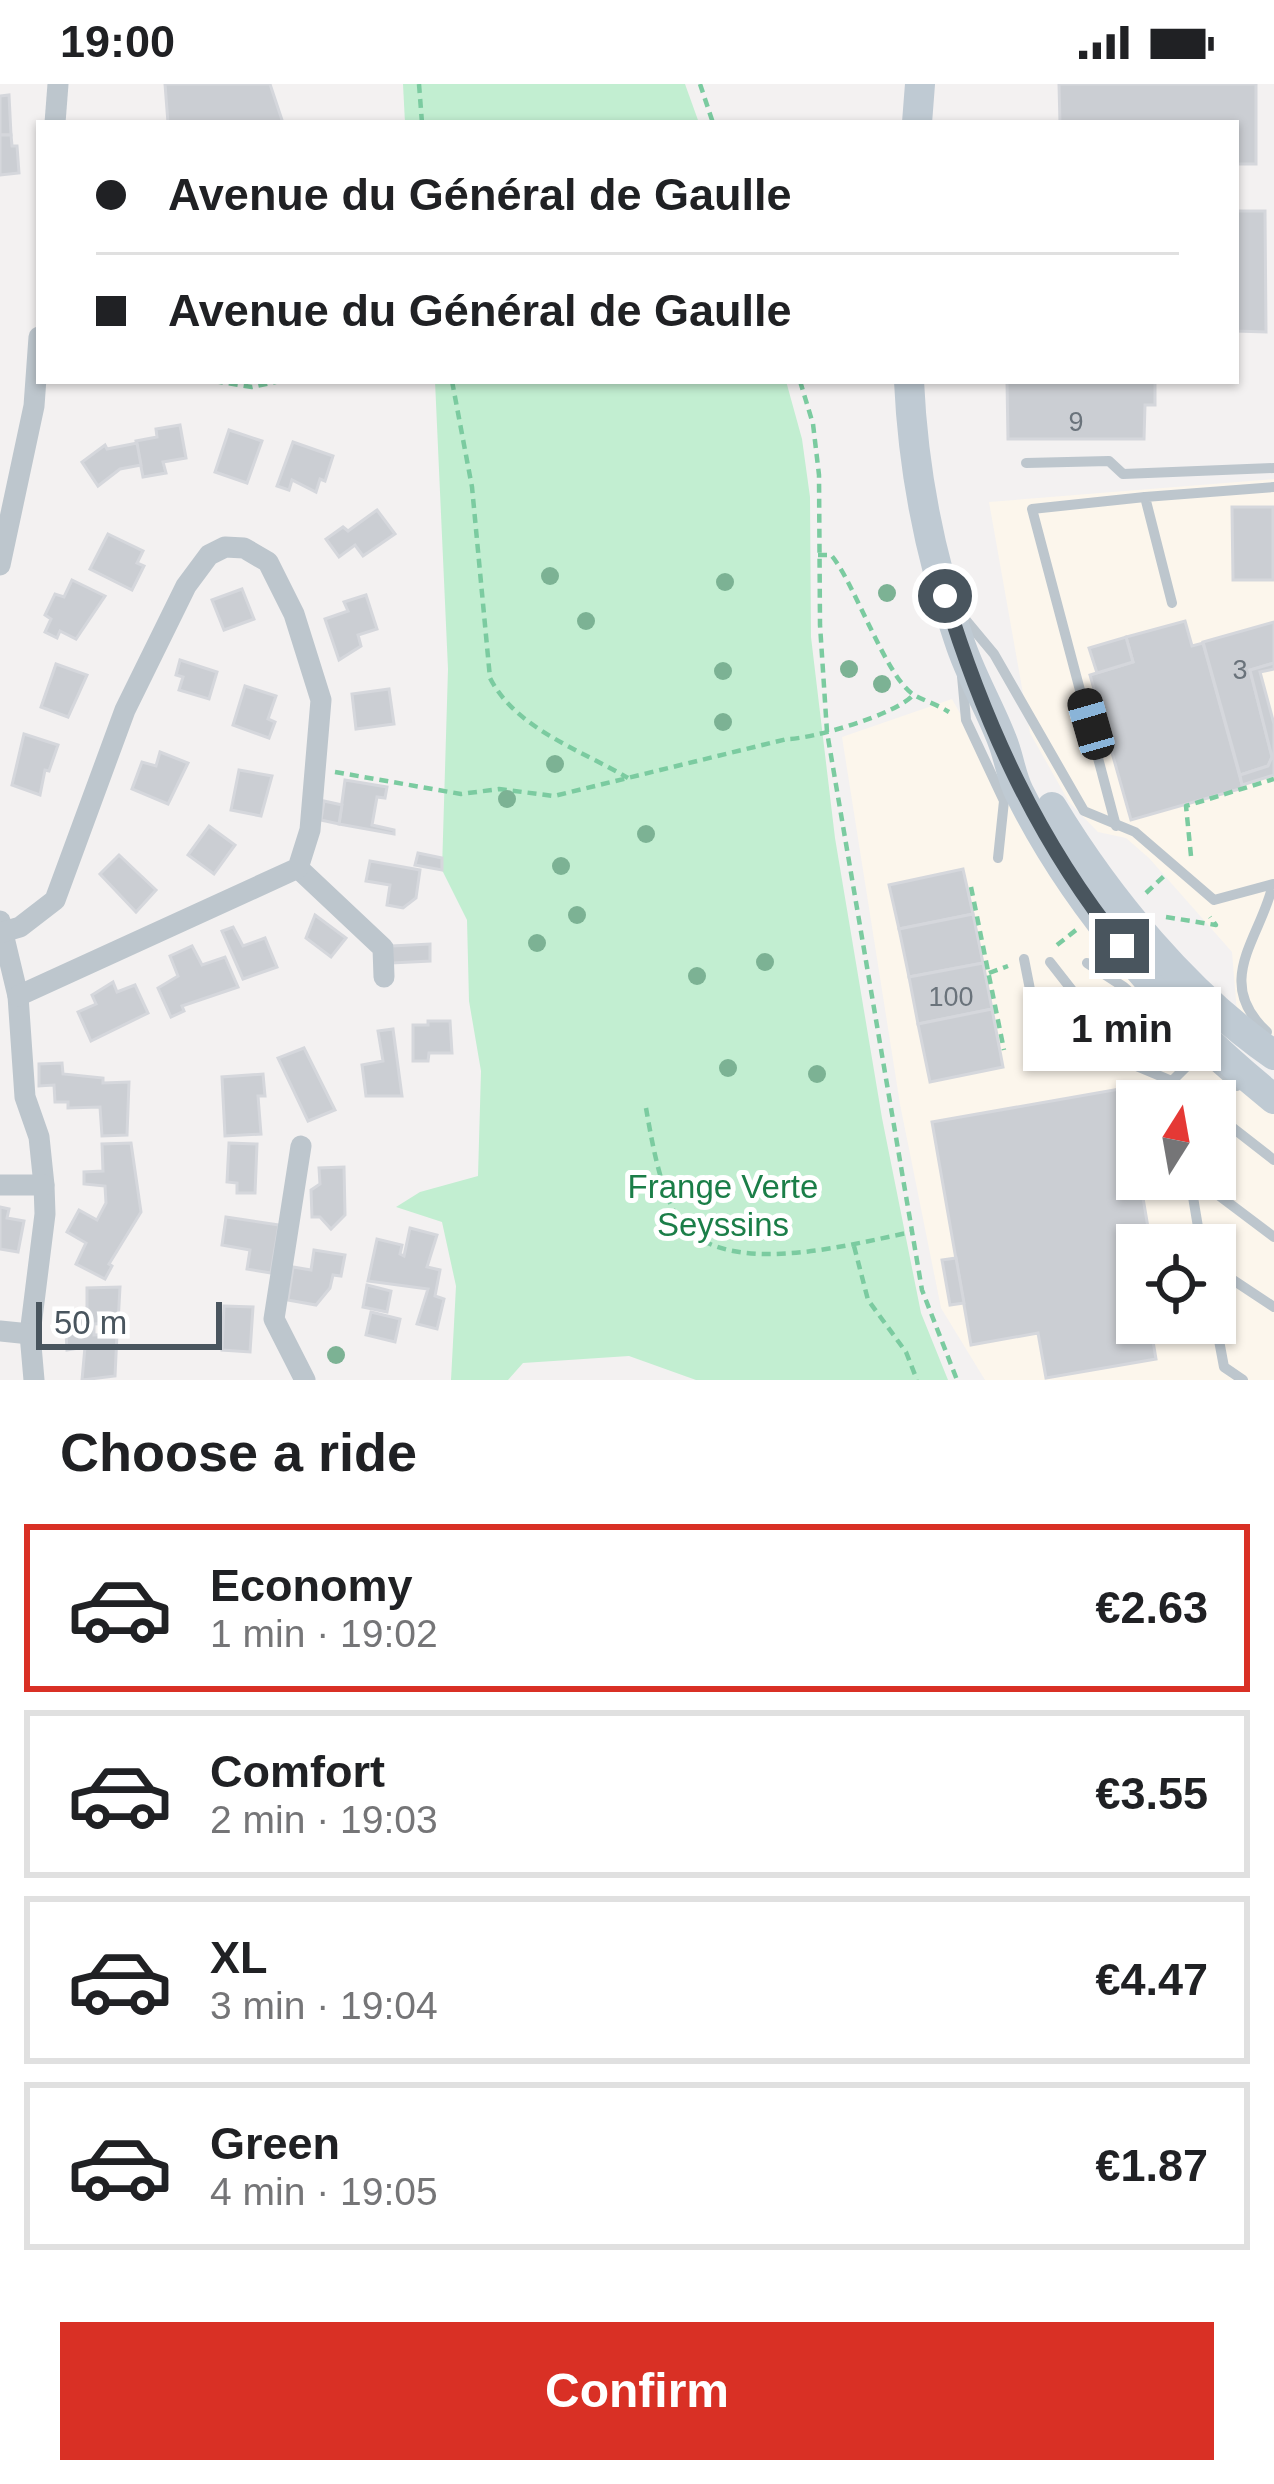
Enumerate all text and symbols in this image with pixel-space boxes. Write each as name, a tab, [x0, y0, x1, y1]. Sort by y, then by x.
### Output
text: 19:00	[60, 16, 175, 67]
text: Avenue du Général de Gaulle	[168, 169, 792, 220]
text: Avenue du Général de Gaulle	[168, 285, 792, 336]
house number: 9	[1068, 407, 1084, 437]
route start	[918, 569, 972, 623]
house number: 3	[1232, 655, 1248, 685]
car	[1064, 684, 1118, 764]
route end	[1095, 919, 1149, 973]
house number: 100	[928, 982, 974, 1012]
callout: 1 min	[1023, 988, 1221, 1072]
text: 1 min	[1071, 1007, 1173, 1050]
north arrow	[1116, 1080, 1236, 1200]
map controls	[1116, 1080, 1236, 1344]
park label: Frange Verte Seyssins	[628, 1168, 818, 1243]
button: locate	[1116, 1224, 1236, 1344]
scale bar	[36, 1296, 222, 1349]
text: 50 m	[54, 1304, 127, 1341]
text: Choose a ride	[60, 1422, 417, 1482]
icon: car	[66, 1554, 174, 1662]
text: Economy	[210, 1560, 413, 1611]
text: €2.63	[1095, 1582, 1208, 1633]
text: 1 min · 19:02	[210, 1612, 438, 1655]
icon: car	[66, 1740, 174, 1848]
text: Comfort	[210, 1746, 385, 1797]
text: €3.55	[1095, 1768, 1208, 1819]
text: 2 min · 19:03	[210, 1798, 438, 1841]
icon: car	[66, 1926, 174, 2034]
text: XL	[210, 1932, 268, 1983]
text: €4.47	[1095, 1954, 1208, 2005]
text: 3 min · 19:04	[210, 1984, 438, 2027]
icon: car	[66, 2112, 174, 2220]
text: Green	[210, 2118, 340, 2169]
text: €1.87	[1095, 2140, 1208, 2191]
text: 4 min · 19:05	[210, 2170, 438, 2213]
button: Confirm	[60, 2322, 1214, 2460]

